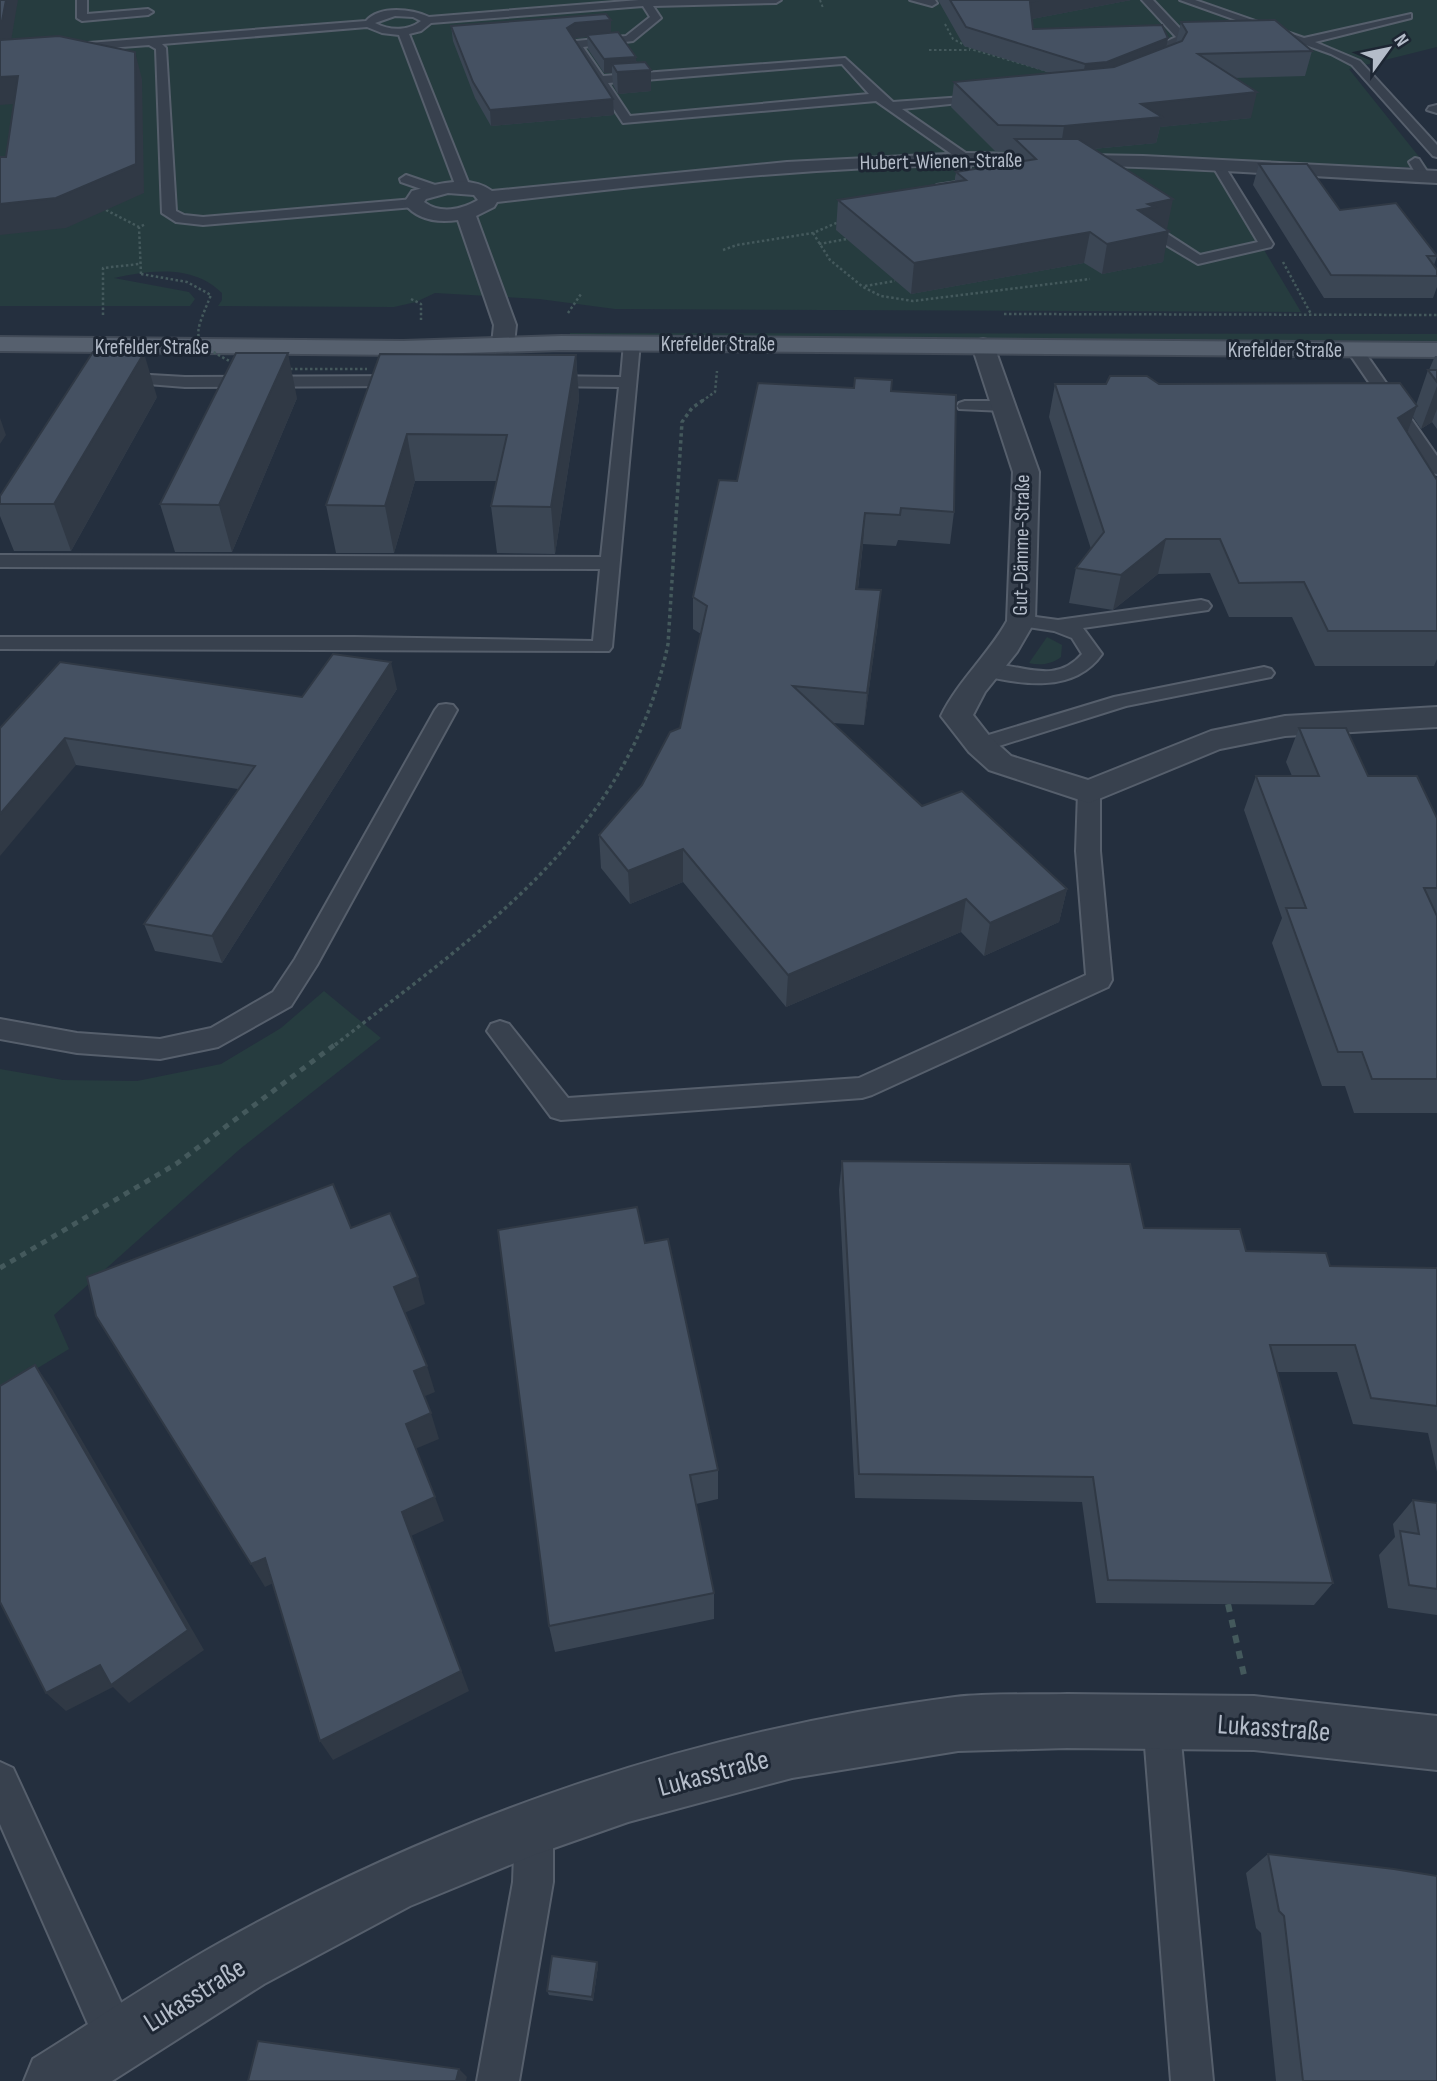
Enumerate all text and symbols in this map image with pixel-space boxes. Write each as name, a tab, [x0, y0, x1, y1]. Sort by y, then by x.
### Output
north arrow	[1353, 14, 1423, 84]
text: N	[1389, 30, 1413, 51]
street label: Hubert-Wienen-Straße	[859, 148, 1023, 175]
street label: Krefelder Straße	[661, 332, 775, 357]
street label: Krefelder Straße	[95, 335, 209, 360]
street label: Krefelder Straße	[1228, 338, 1342, 363]
street label: Gut-Dämme-Straße	[1008, 474, 1035, 616]
street label: Lukasstraße	[1216, 1708, 1332, 1749]
street label: Lukasstraße	[654, 1743, 772, 1804]
street label: Lukasstraße	[138, 1951, 252, 2039]

